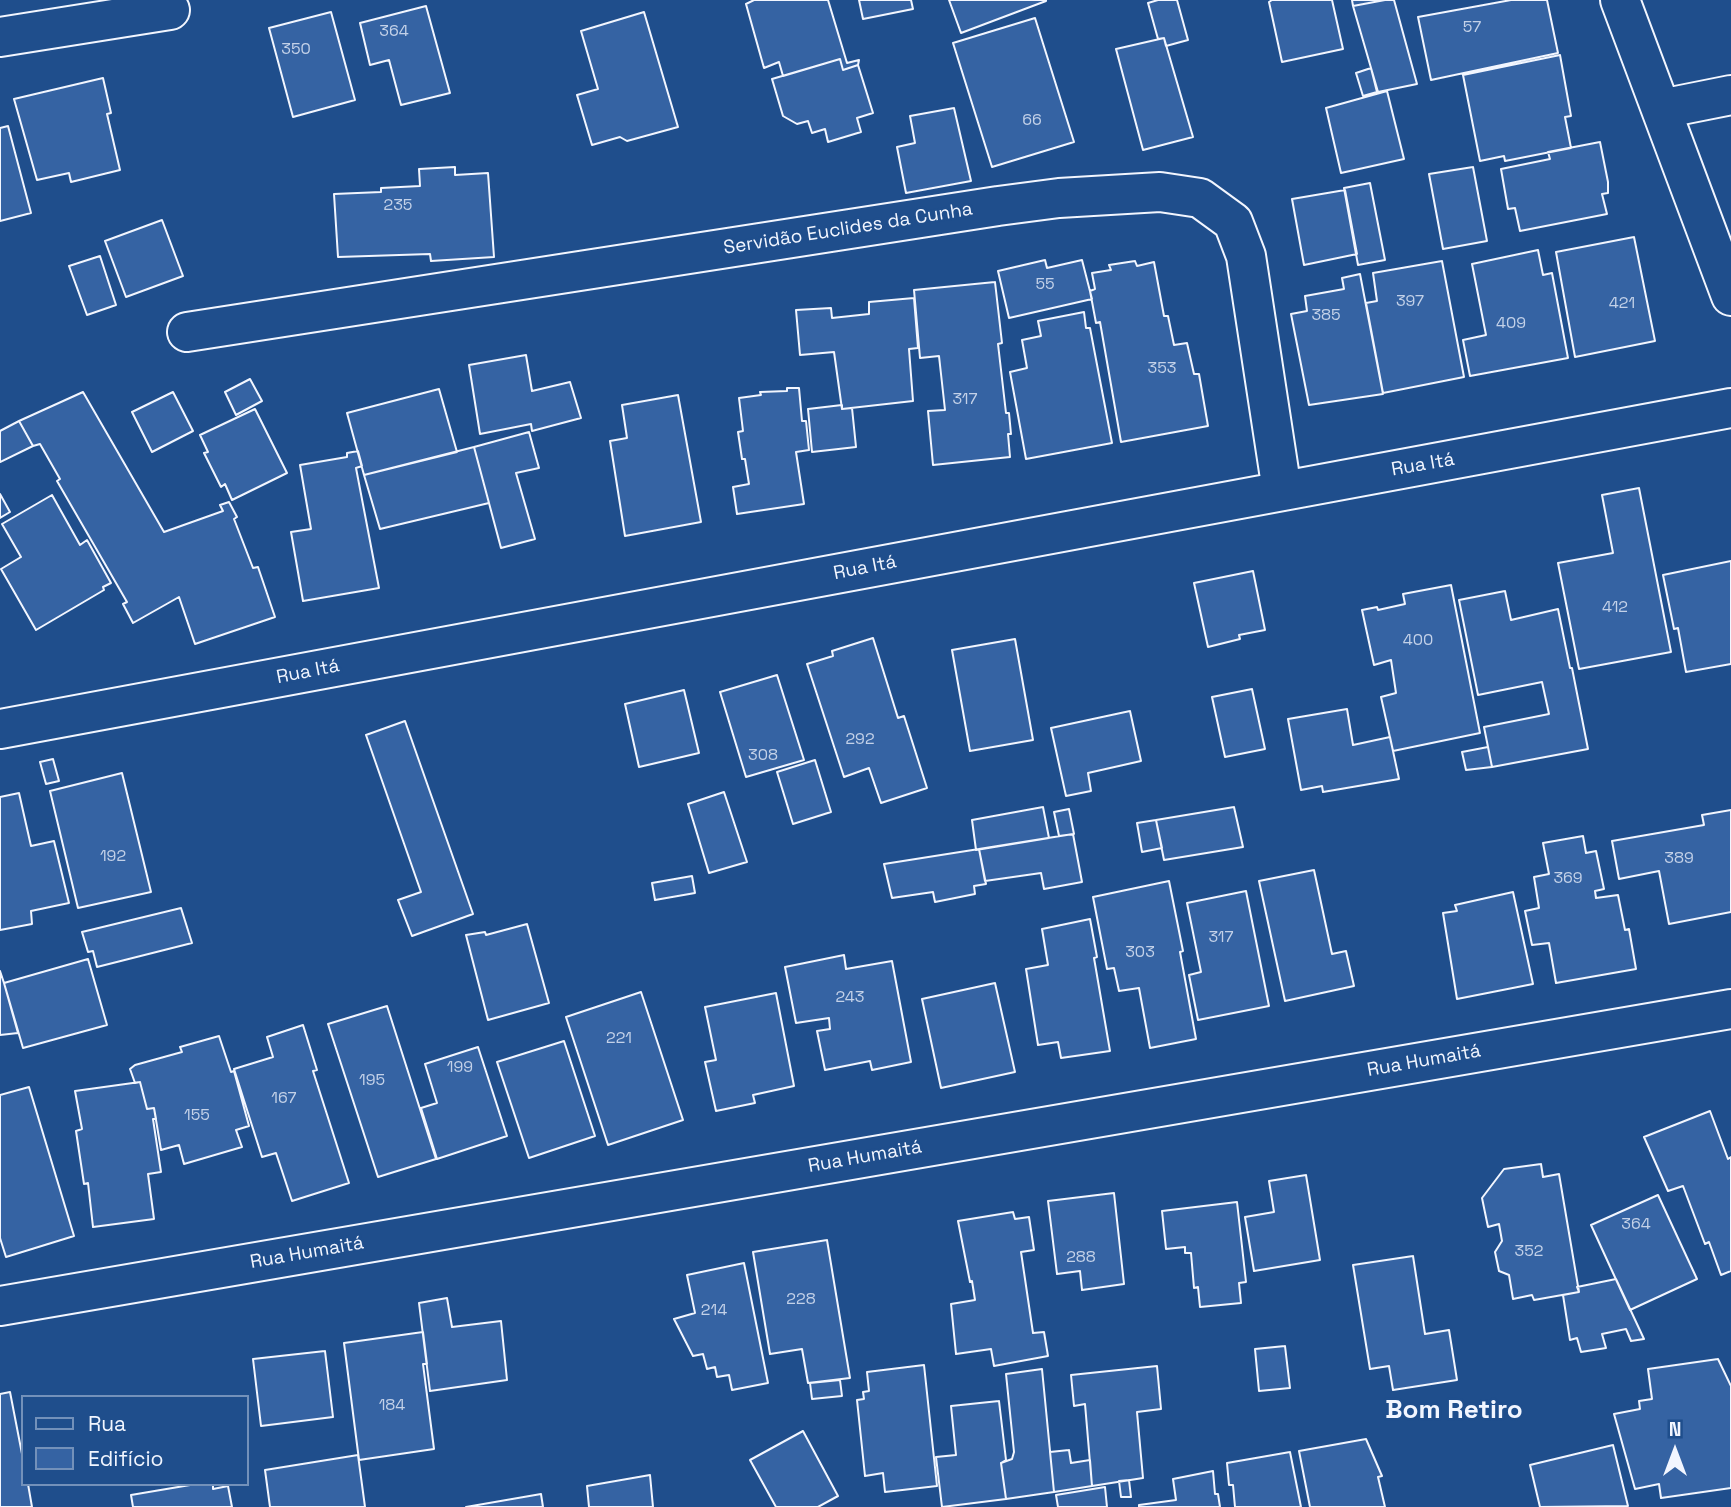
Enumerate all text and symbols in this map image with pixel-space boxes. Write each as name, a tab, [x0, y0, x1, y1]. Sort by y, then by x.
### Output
house number: 57	[1463, 18, 1481, 38]
house number: 364	[379, 22, 409, 42]
house number: 350	[281, 40, 311, 60]
house number: 66	[1022, 111, 1042, 131]
house number: 235	[384, 196, 412, 216]
street label: Servidão Euclides da Cunha	[722, 198, 974, 260]
house number: 55	[1035, 275, 1055, 295]
house number: 397	[1396, 292, 1424, 312]
house number: 421	[1609, 294, 1635, 314]
house number: 385	[1311, 306, 1341, 326]
house number: 409	[1496, 314, 1526, 334]
house number: 353	[1148, 359, 1176, 379]
house number: 317	[952, 390, 978, 410]
street label: Rua Itá	[1390, 448, 1456, 482]
street label: Rua Itá	[832, 551, 898, 585]
house number: 412	[1602, 598, 1628, 618]
house number: 400	[1403, 631, 1433, 651]
street label: Rua Itá	[275, 655, 341, 689]
house number: 292	[845, 730, 875, 750]
house number: 308	[748, 746, 778, 766]
house number: 192	[100, 847, 126, 867]
house number: 389	[1664, 849, 1694, 869]
house number: 369	[1553, 869, 1583, 889]
house number: 317	[1208, 928, 1234, 948]
house number: 303	[1125, 943, 1155, 963]
house number: 243	[836, 988, 864, 1008]
house number: 221	[606, 1029, 632, 1049]
street label: Rua Humaitá	[1365, 1040, 1483, 1082]
house number: 199	[447, 1058, 473, 1078]
house number: 195	[359, 1071, 385, 1091]
house number: 167	[271, 1089, 297, 1109]
house number: 155	[184, 1106, 210, 1126]
street label: Rua Humaitá	[806, 1136, 924, 1178]
house number: 364	[1621, 1215, 1651, 1235]
street label: Rua Humaitá	[248, 1232, 366, 1274]
house number: 352	[1515, 1242, 1543, 1262]
house number: 288	[1066, 1248, 1096, 1268]
house number: 228	[786, 1290, 816, 1310]
house number: 214	[701, 1301, 727, 1321]
legend	[21, 1395, 248, 1486]
district label: Bom Retiro	[1385, 1395, 1523, 1427]
house number: 184	[379, 1396, 405, 1416]
text: Rua	[88, 1410, 126, 1437]
north arrow	[1640, 1416, 1710, 1486]
text: N	[1669, 1417, 1681, 1442]
text: Edifício	[88, 1445, 164, 1472]

